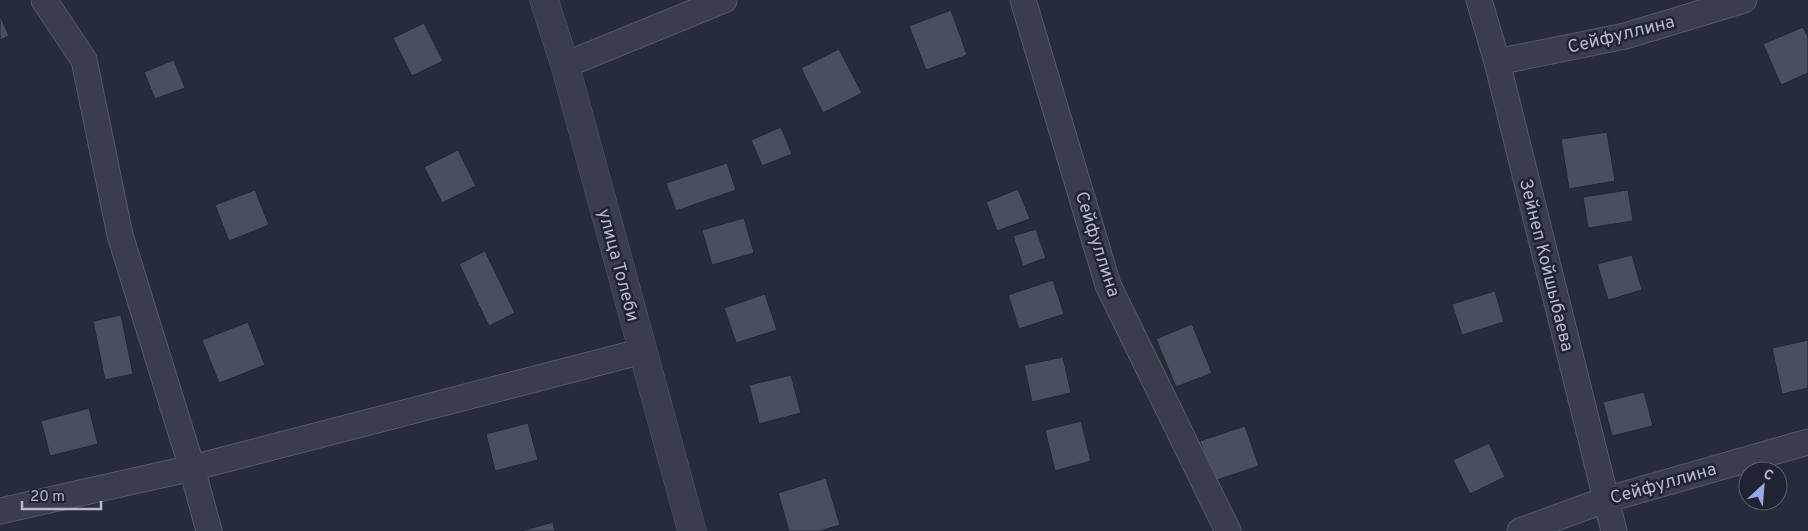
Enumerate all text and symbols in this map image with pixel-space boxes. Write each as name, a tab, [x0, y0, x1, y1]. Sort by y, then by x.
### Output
street label: Сейфуллина	[1565, 11, 1677, 60]
street label: Зейнеп Койшыбаева	[1513, 177, 1578, 354]
street label: Сейфуллина	[1069, 189, 1124, 300]
street label: улица Толеби	[591, 206, 644, 324]
street label: Сейфуллина	[1608, 458, 1719, 511]
north arrow	[1738, 461, 1788, 511]
text: С	[1760, 466, 1776, 485]
scale bar	[22, 478, 101, 510]
text: 20 m	[30, 488, 65, 507]

